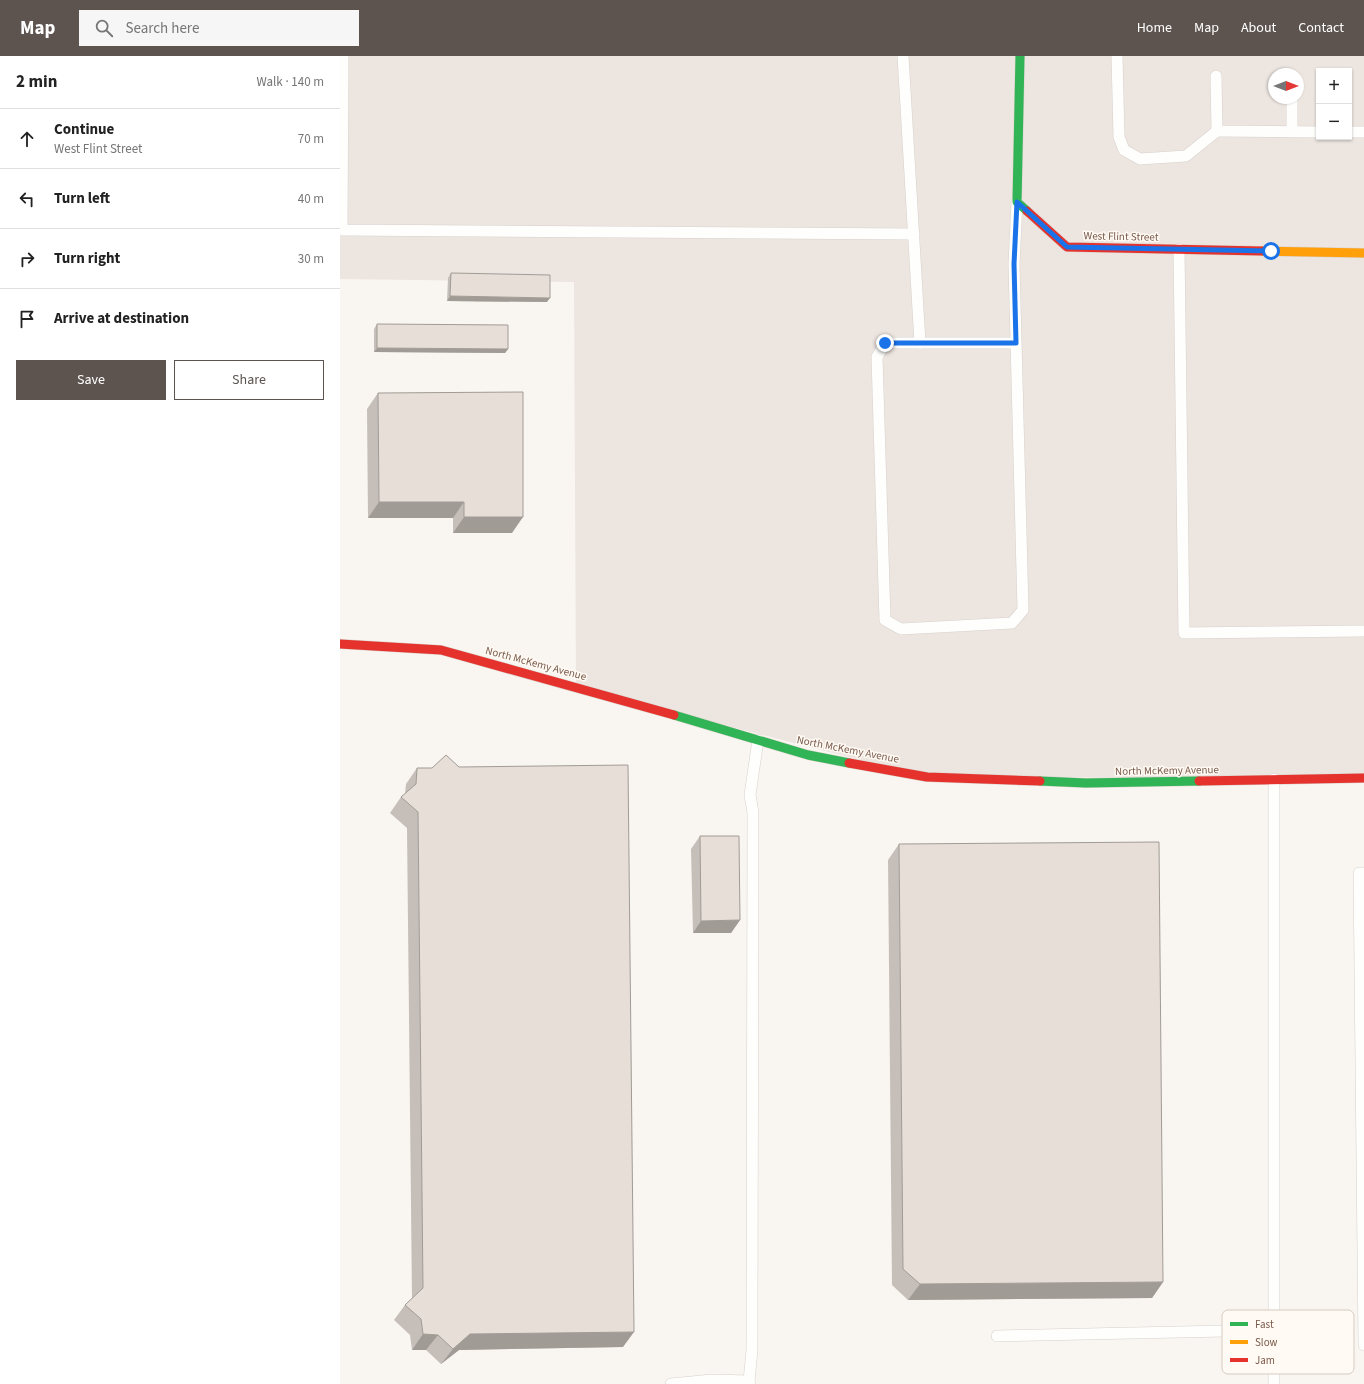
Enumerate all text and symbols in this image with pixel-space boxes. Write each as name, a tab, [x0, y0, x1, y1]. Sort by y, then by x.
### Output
search box	[79, 10, 359, 46]
text: Map	[20, 15, 55, 42]
icon: search	[93, 17, 115, 39]
text: Search here	[125, 18, 199, 39]
text: Home	[1137, 18, 1172, 38]
text: Map	[1194, 18, 1219, 38]
text: About	[1241, 18, 1276, 38]
text: Contact	[1298, 18, 1344, 38]
north arrow	[1268, 68, 1304, 104]
map controls	[1316, 68, 1352, 140]
button: +	[1316, 68, 1352, 104]
text: 2 min	[16, 70, 57, 94]
text: Walk · 140 m	[256, 73, 324, 91]
button: −	[1316, 104, 1352, 140]
text: Continue	[54, 119, 114, 140]
icon: ahead	[16, 128, 38, 150]
text: 70 m	[298, 130, 324, 148]
text: West Flint Street	[54, 140, 142, 158]
icon: left	[16, 188, 38, 210]
text: Turn left	[54, 188, 110, 209]
text: 40 m	[298, 190, 324, 208]
street label: West Flint Street	[1083, 228, 1159, 245]
route start	[1262, 242, 1280, 260]
icon: right	[16, 248, 38, 270]
text: Turn right	[54, 248, 120, 269]
text: 30 m	[298, 250, 324, 268]
icon: arrive	[16, 308, 38, 330]
text: Arrive at destination	[54, 308, 189, 329]
route end	[876, 334, 894, 352]
button: Save	[16, 360, 166, 400]
button: Share	[174, 360, 324, 400]
street label: North McKemy Avenue	[484, 643, 589, 684]
street label: North McKemy Avenue	[795, 732, 901, 767]
street label: North McKemy Avenue	[1115, 762, 1220, 779]
legend	[1222, 1310, 1354, 1374]
text: Fast	[1255, 1317, 1274, 1332]
text: Slow	[1255, 1335, 1278, 1350]
text: Jam	[1255, 1353, 1275, 1368]

